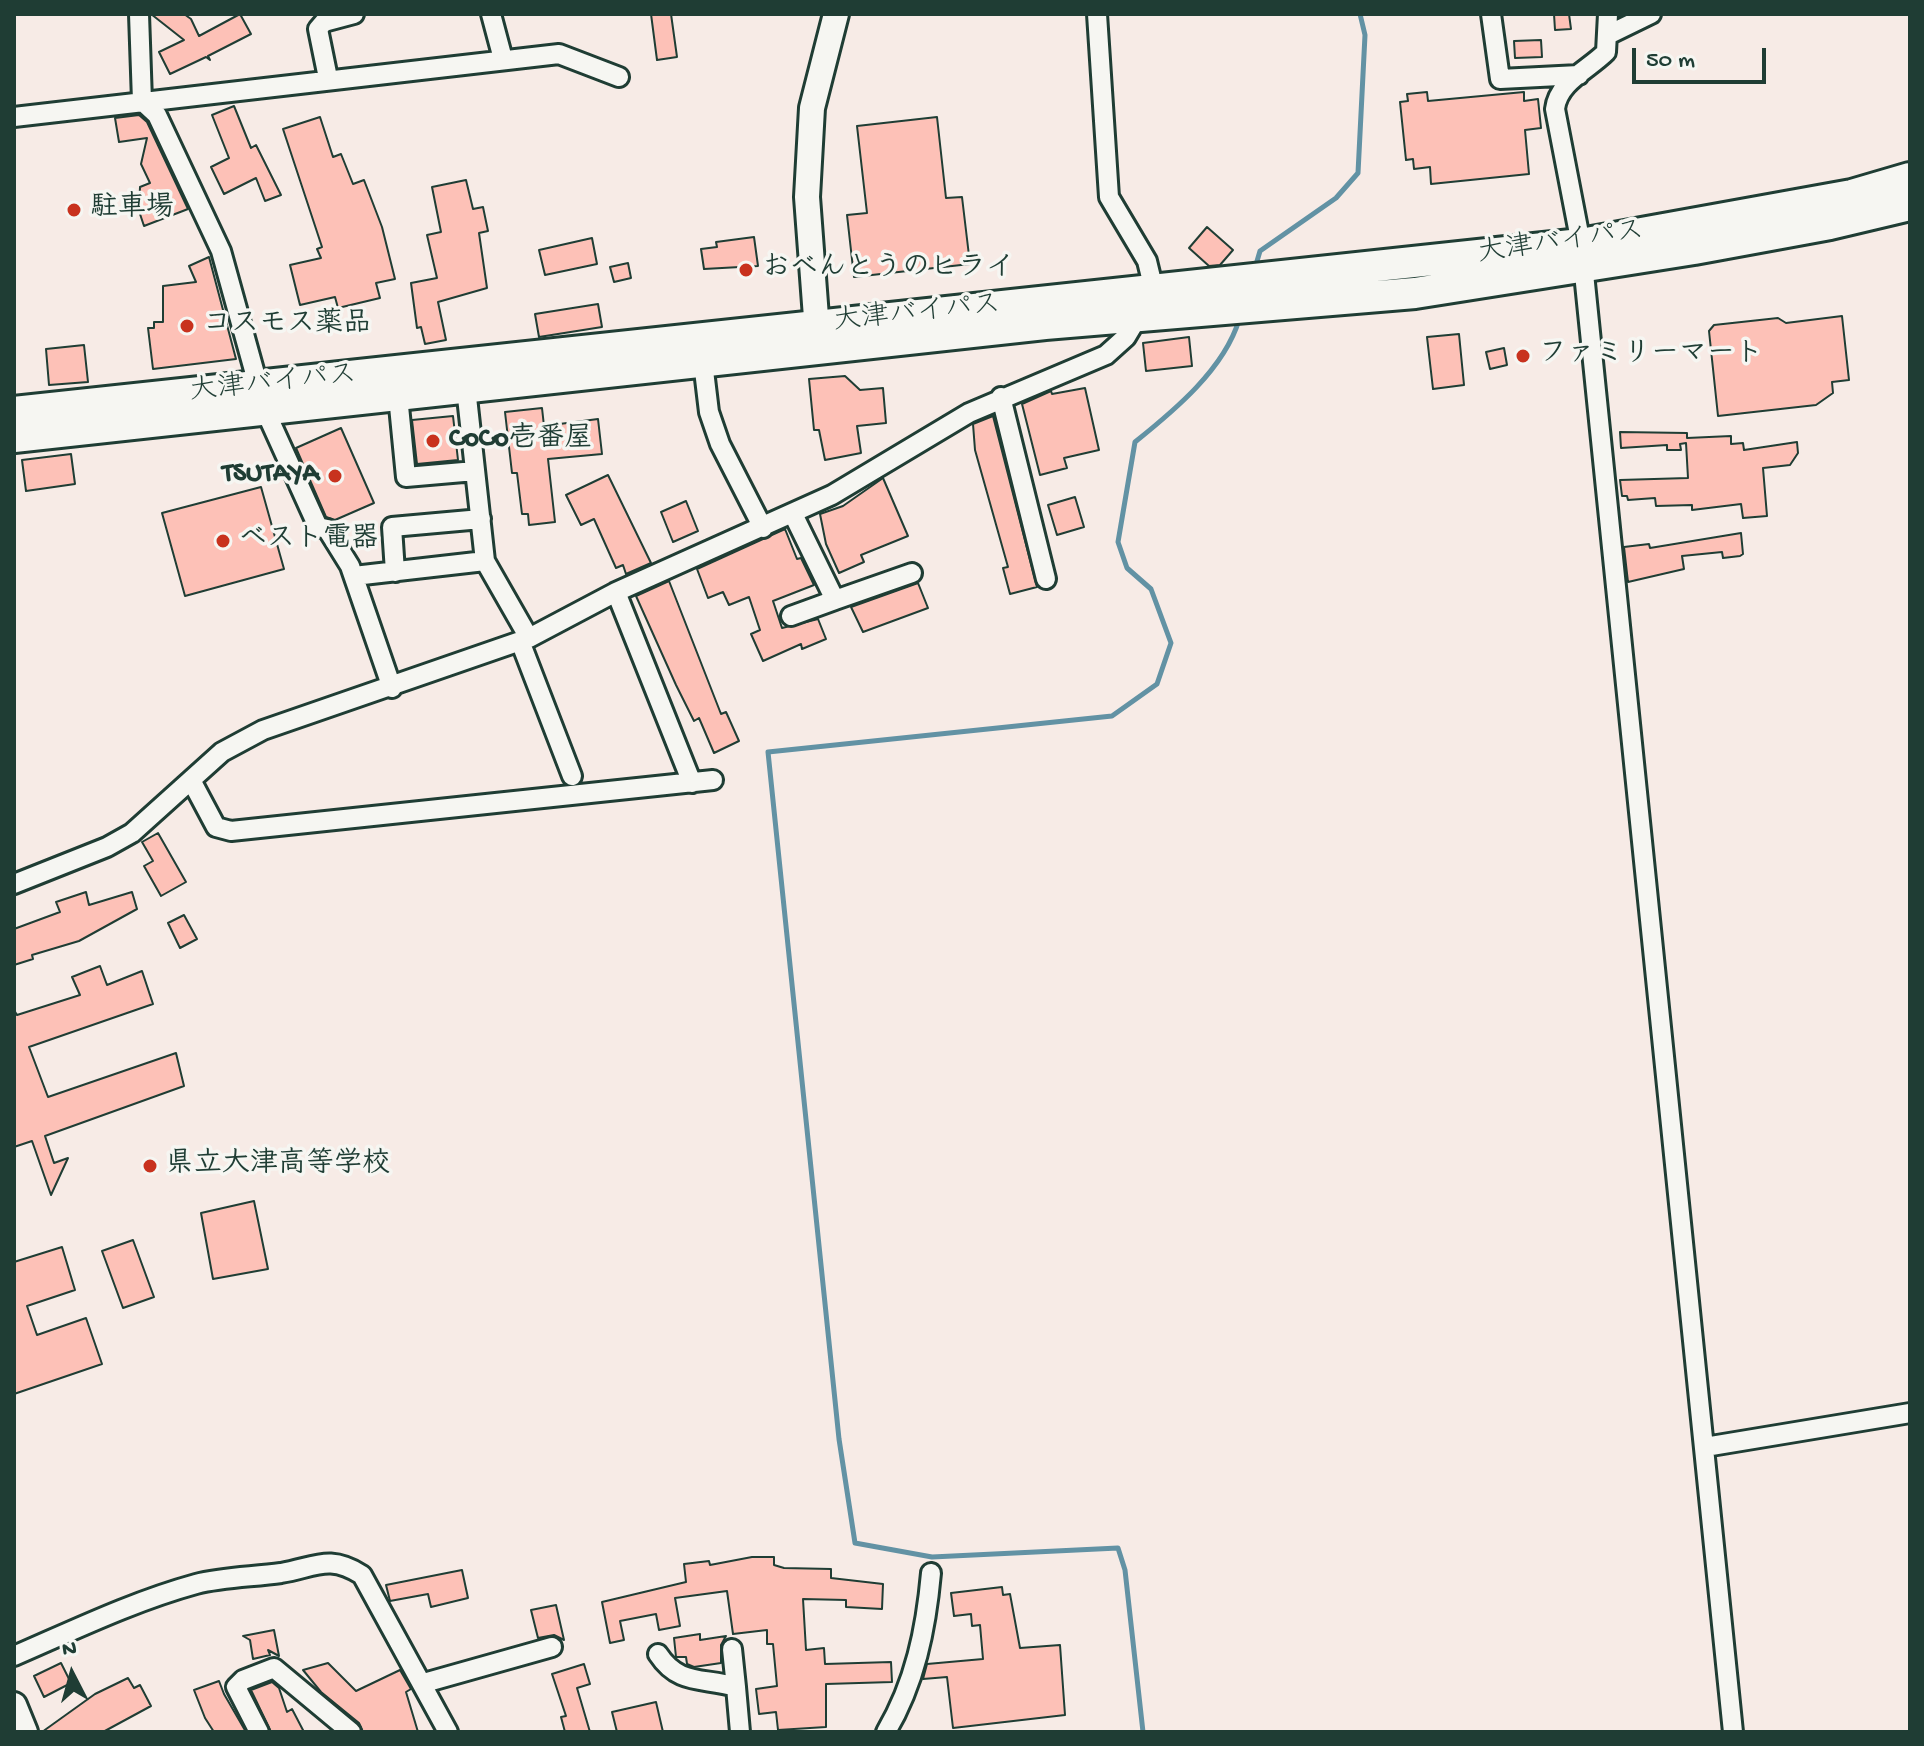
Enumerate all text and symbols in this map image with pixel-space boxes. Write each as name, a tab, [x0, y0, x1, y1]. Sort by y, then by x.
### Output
scale bar	[1636, 32, 1770, 82]
text: 50 m	[1646, 47, 1695, 76]
place label: 駐車場	[90, 193, 174, 227]
marker: 駐車場	[65, 201, 83, 219]
street label: 大津バイパス	[1475, 216, 1647, 272]
place label: おべんとうのヒライ	[762, 253, 1014, 287]
marker: おべんとうのヒライ	[737, 261, 755, 279]
street label: 大津バイパス	[832, 290, 1002, 340]
place label: コスモス薬品	[203, 309, 371, 343]
marker: コスモス薬品	[178, 317, 196, 335]
place label: ファミリーマート	[1539, 339, 1763, 373]
marker: ファミリーマート	[1514, 347, 1532, 365]
street label: 大津バイパス	[188, 360, 358, 410]
place label: CoCo壱番屋	[449, 424, 592, 458]
marker: CoCo壱番屋	[424, 432, 442, 450]
place label: TSUTAYA	[222, 459, 319, 493]
marker: TSUTAYA	[326, 467, 344, 485]
place label: ベスト電器	[239, 524, 379, 558]
marker: ベスト電器	[214, 532, 232, 550]
place label: 県立大津高等学校	[166, 1149, 390, 1183]
marker: 県立大津高等学校	[141, 1157, 159, 1175]
north arrow	[32, 1634, 112, 1714]
text: N	[61, 1636, 78, 1664]

